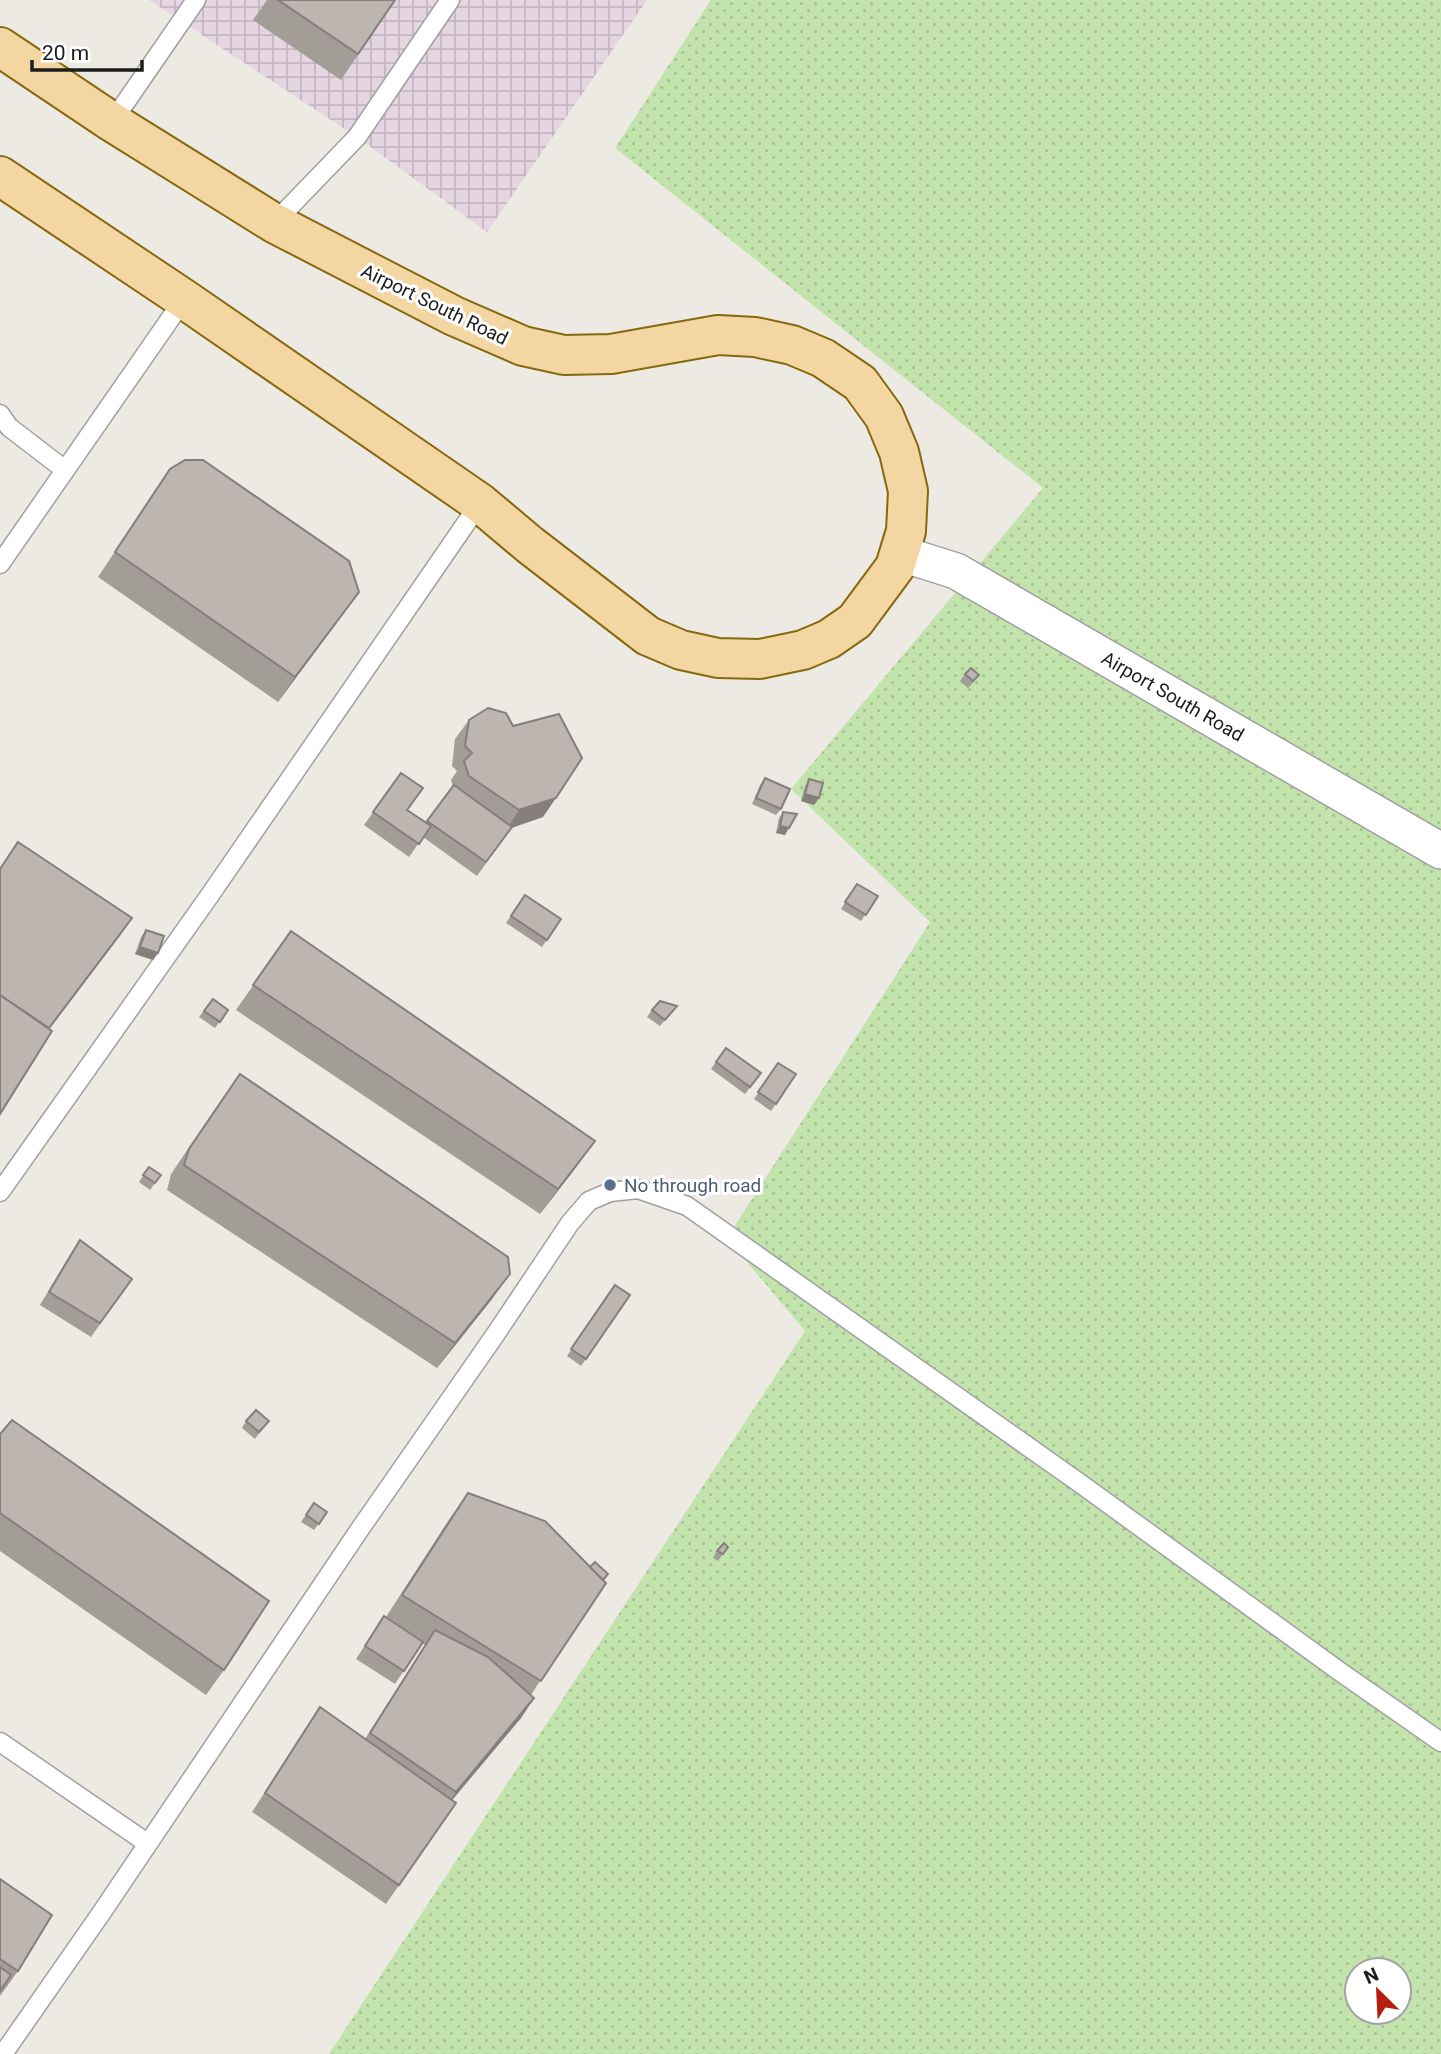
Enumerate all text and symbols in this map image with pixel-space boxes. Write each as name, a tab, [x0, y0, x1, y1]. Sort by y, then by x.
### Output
scale bar	[32, 28, 142, 72]
text: 20 m	[42, 41, 89, 65]
street label: Airport South Road	[358, 259, 512, 350]
street label: Airport South Road	[1098, 646, 1248, 746]
place label: No through road	[624, 1174, 761, 1197]
marker: No through road	[602, 1177, 618, 1193]
north arrow	[1343, 1956, 1413, 2026]
text: N	[1360, 1963, 1382, 1989]

